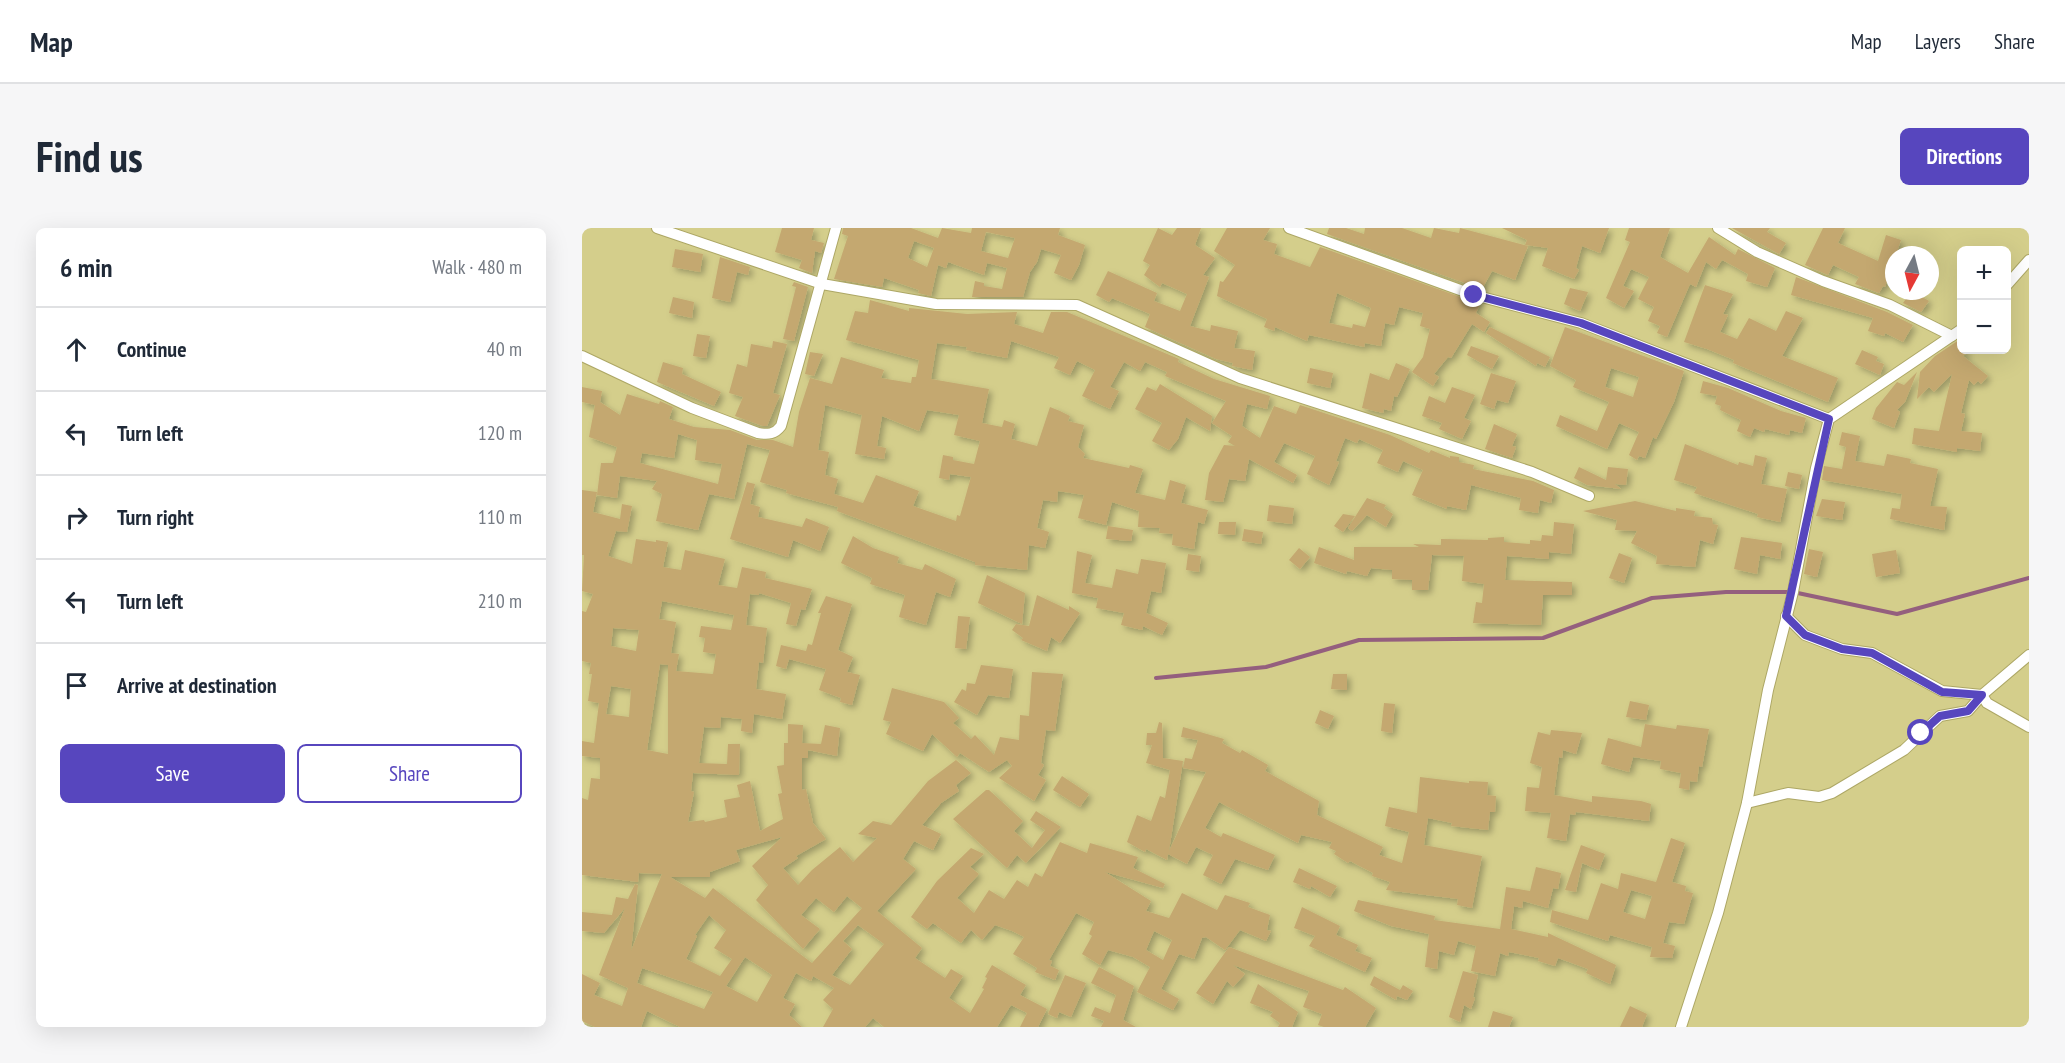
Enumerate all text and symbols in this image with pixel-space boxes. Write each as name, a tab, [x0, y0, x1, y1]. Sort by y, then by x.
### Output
text: Map	[30, 23, 73, 60]
text: Map	[1851, 28, 1882, 55]
text: Layers	[1915, 28, 1961, 55]
text: Share	[1994, 28, 2035, 55]
button: Directions	[1900, 128, 2029, 185]
text: Find us	[36, 129, 143, 184]
north arrow	[1885, 246, 1939, 300]
map controls	[1957, 246, 2011, 354]
button: +	[1957, 246, 2011, 300]
text: 6 min	[60, 251, 113, 284]
text: Walk · 480 m	[432, 254, 522, 280]
route end	[1460, 281, 1486, 307]
button: −	[1957, 300, 2011, 354]
icon: ahead	[60, 333, 93, 366]
text: Continue	[117, 335, 187, 363]
text: 40 m	[487, 336, 522, 362]
icon: left	[60, 417, 93, 450]
text: Turn left	[117, 419, 183, 447]
text: 120 m	[478, 420, 522, 446]
icon: right	[60, 501, 93, 534]
text: Turn right	[117, 503, 194, 531]
text: 110 m	[478, 504, 522, 530]
icon: left	[60, 585, 93, 618]
text: Turn left	[117, 587, 183, 615]
text: 210 m	[478, 588, 522, 614]
icon: arrive	[60, 669, 93, 702]
text: Arrive at destination	[117, 671, 277, 699]
route start	[1907, 719, 1933, 745]
button: Save	[60, 744, 285, 803]
button: Share	[297, 744, 522, 803]

